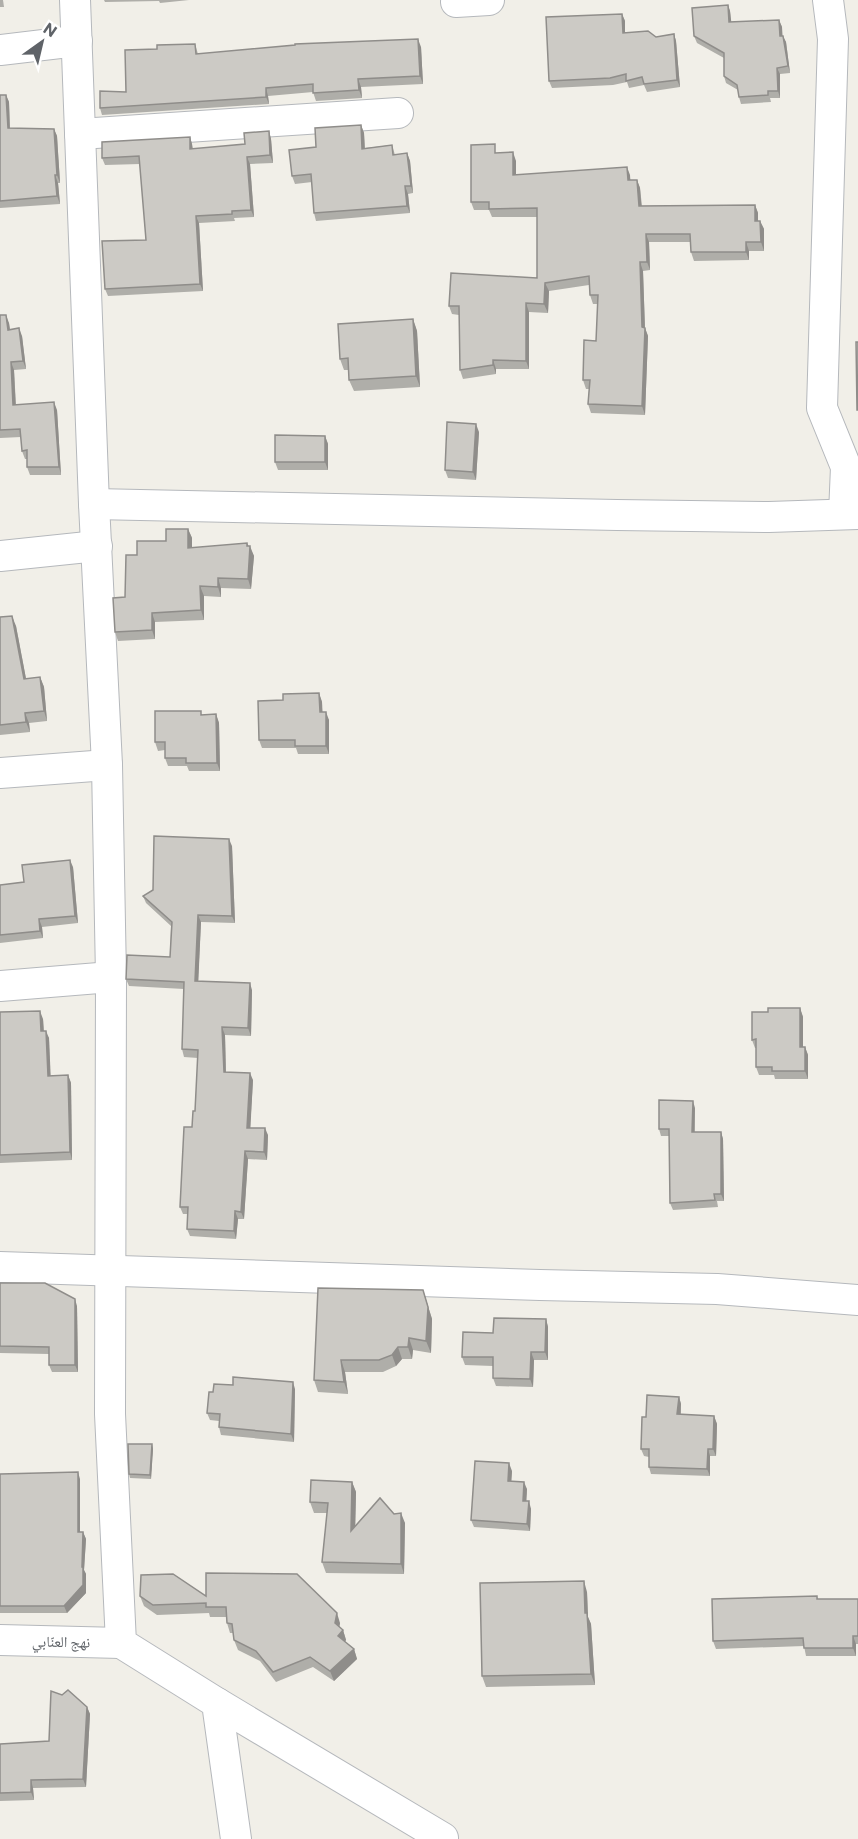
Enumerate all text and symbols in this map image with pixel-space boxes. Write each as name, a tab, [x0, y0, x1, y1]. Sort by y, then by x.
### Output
north arrow	[12, 12, 72, 72]
text: N	[40, 18, 61, 40]
street label: نهج العنّابي	[32, 1631, 90, 1654]

